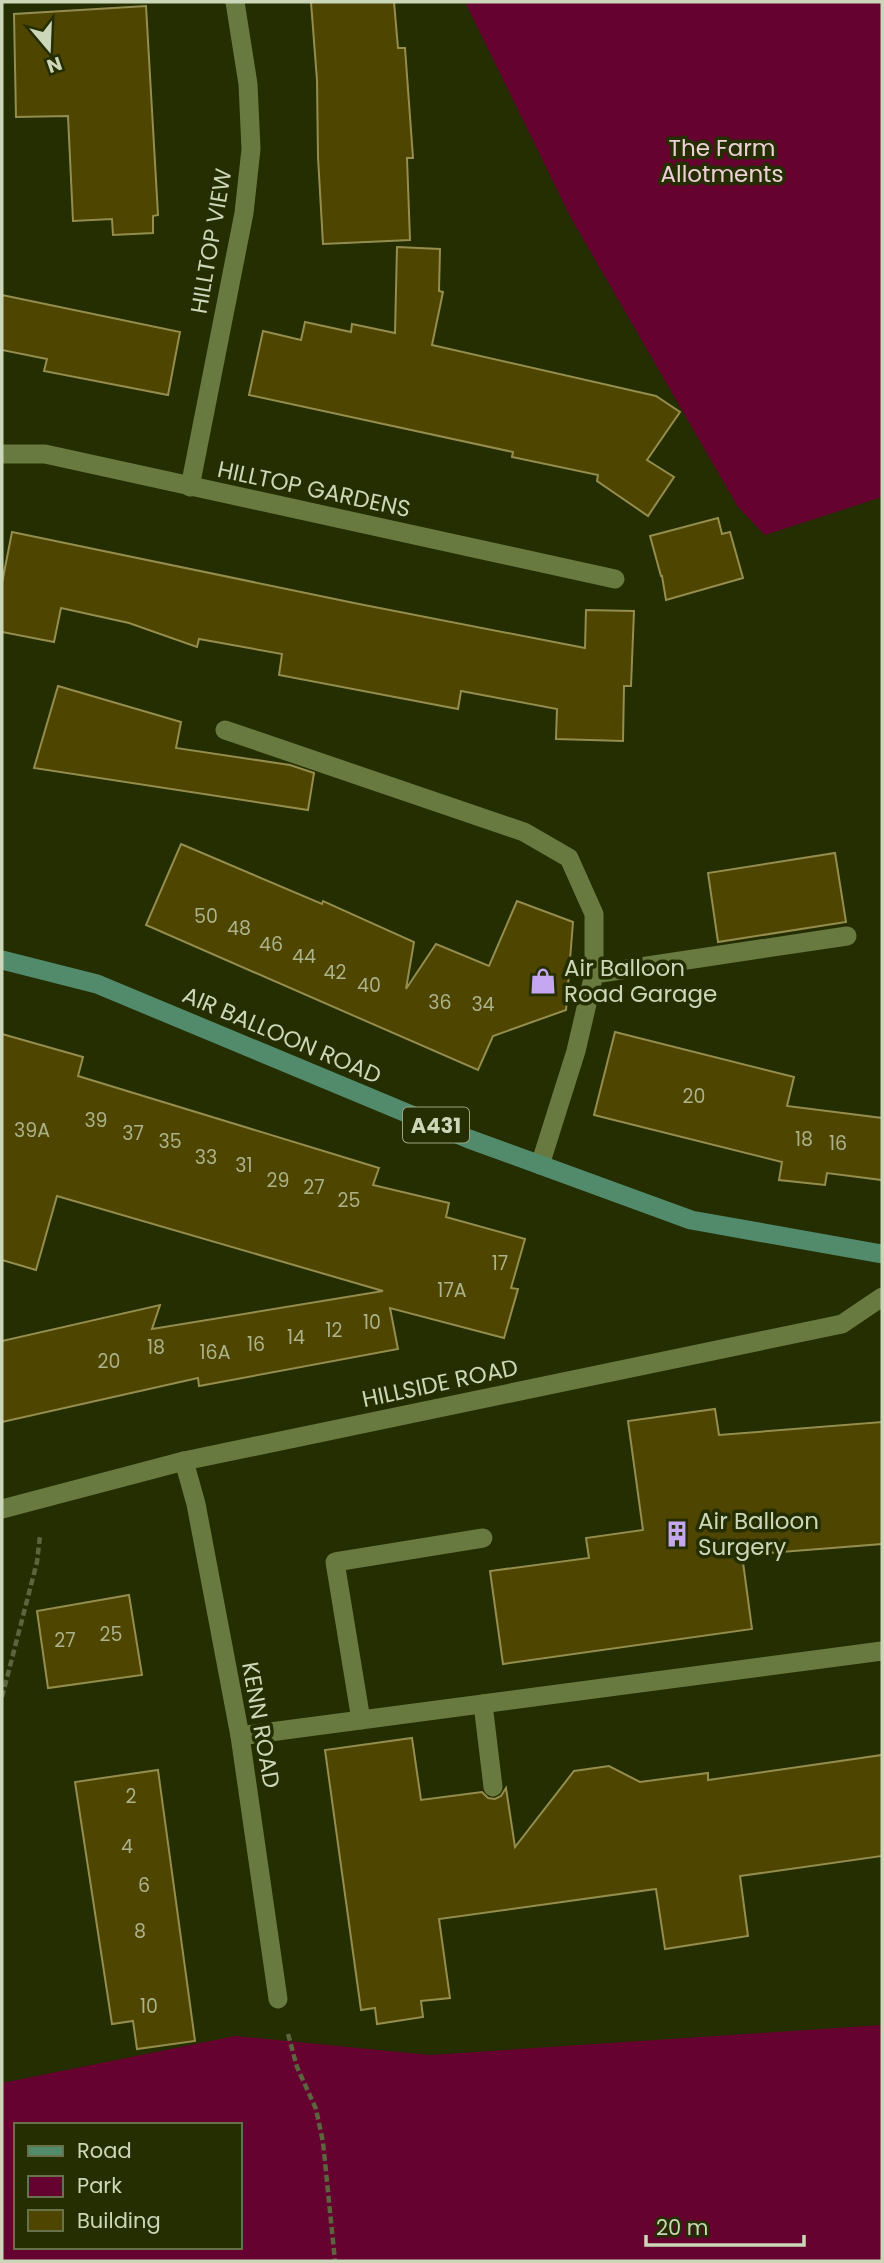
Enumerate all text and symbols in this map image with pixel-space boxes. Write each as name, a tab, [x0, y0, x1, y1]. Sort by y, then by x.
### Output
north arrow	[14, 14, 84, 84]
text: N	[43, 50, 66, 80]
park label: The Farm Allotments	[661, 132, 783, 190]
street label: HILLTOP VIEW	[182, 166, 240, 316]
street label: HILLTOP GARDENS	[215, 453, 413, 525]
house number: 50	[194, 903, 218, 930]
house number: 48	[227, 915, 251, 942]
house number: 46	[259, 931, 283, 958]
house number: 44	[292, 943, 316, 970]
place label: Air Balloon Road Garage	[564, 952, 717, 1010]
house number: 42	[324, 959, 347, 986]
shop icon: Air Balloon Road Garage	[528, 966, 558, 996]
house number: 40	[357, 972, 381, 999]
street label: AIR BALLOON ROAD	[178, 979, 386, 1091]
house number: 36	[428, 989, 452, 1016]
house number: 34	[471, 991, 495, 1018]
house number: 20	[683, 1083, 705, 1110]
house number: 39	[84, 1107, 108, 1134]
road number: A431	[403, 1108, 469, 1142]
house number: 39A	[14, 1117, 50, 1144]
house number: 37	[122, 1120, 144, 1147]
house number: 18	[795, 1126, 813, 1153]
house number: 35	[158, 1128, 182, 1155]
house number: 16	[829, 1130, 847, 1157]
house number: 33	[195, 1144, 217, 1171]
house number: 31	[235, 1152, 253, 1179]
house number: 29	[267, 1167, 289, 1194]
house number: 27	[303, 1174, 325, 1201]
house number: 25	[338, 1187, 360, 1214]
house number: 17	[492, 1250, 508, 1277]
house number: 17A	[437, 1277, 467, 1304]
house number: 10	[363, 1309, 381, 1336]
house number: 12	[325, 1317, 343, 1344]
house number: 14	[287, 1324, 305, 1351]
house number: 16	[247, 1331, 265, 1358]
house number: 18	[147, 1334, 165, 1361]
house number: 16A	[200, 1339, 231, 1366]
house number: 20	[98, 1348, 120, 1375]
street label: HILLSIDE ROAD	[359, 1351, 521, 1415]
place label: Air Balloon Surgery	[698, 1505, 819, 1563]
building icon: Air Balloon Surgery	[662, 1519, 692, 1549]
house number: 25	[100, 1621, 122, 1648]
house number: 27	[54, 1627, 76, 1654]
street label: KENN ROAD	[234, 1659, 288, 1791]
house number: 2	[126, 1783, 137, 1810]
house number: 4	[121, 1833, 133, 1860]
house number: 6	[138, 1872, 150, 1899]
house number: 8	[134, 1918, 146, 1945]
house number: 10	[140, 1993, 158, 2020]
legend	[14, 2123, 242, 2249]
text: Road	[77, 2136, 132, 2165]
text: Park	[77, 2171, 122, 2200]
scale bar	[646, 2204, 804, 2248]
text: Building	[77, 2206, 161, 2235]
text: 20 m	[656, 2213, 709, 2242]

